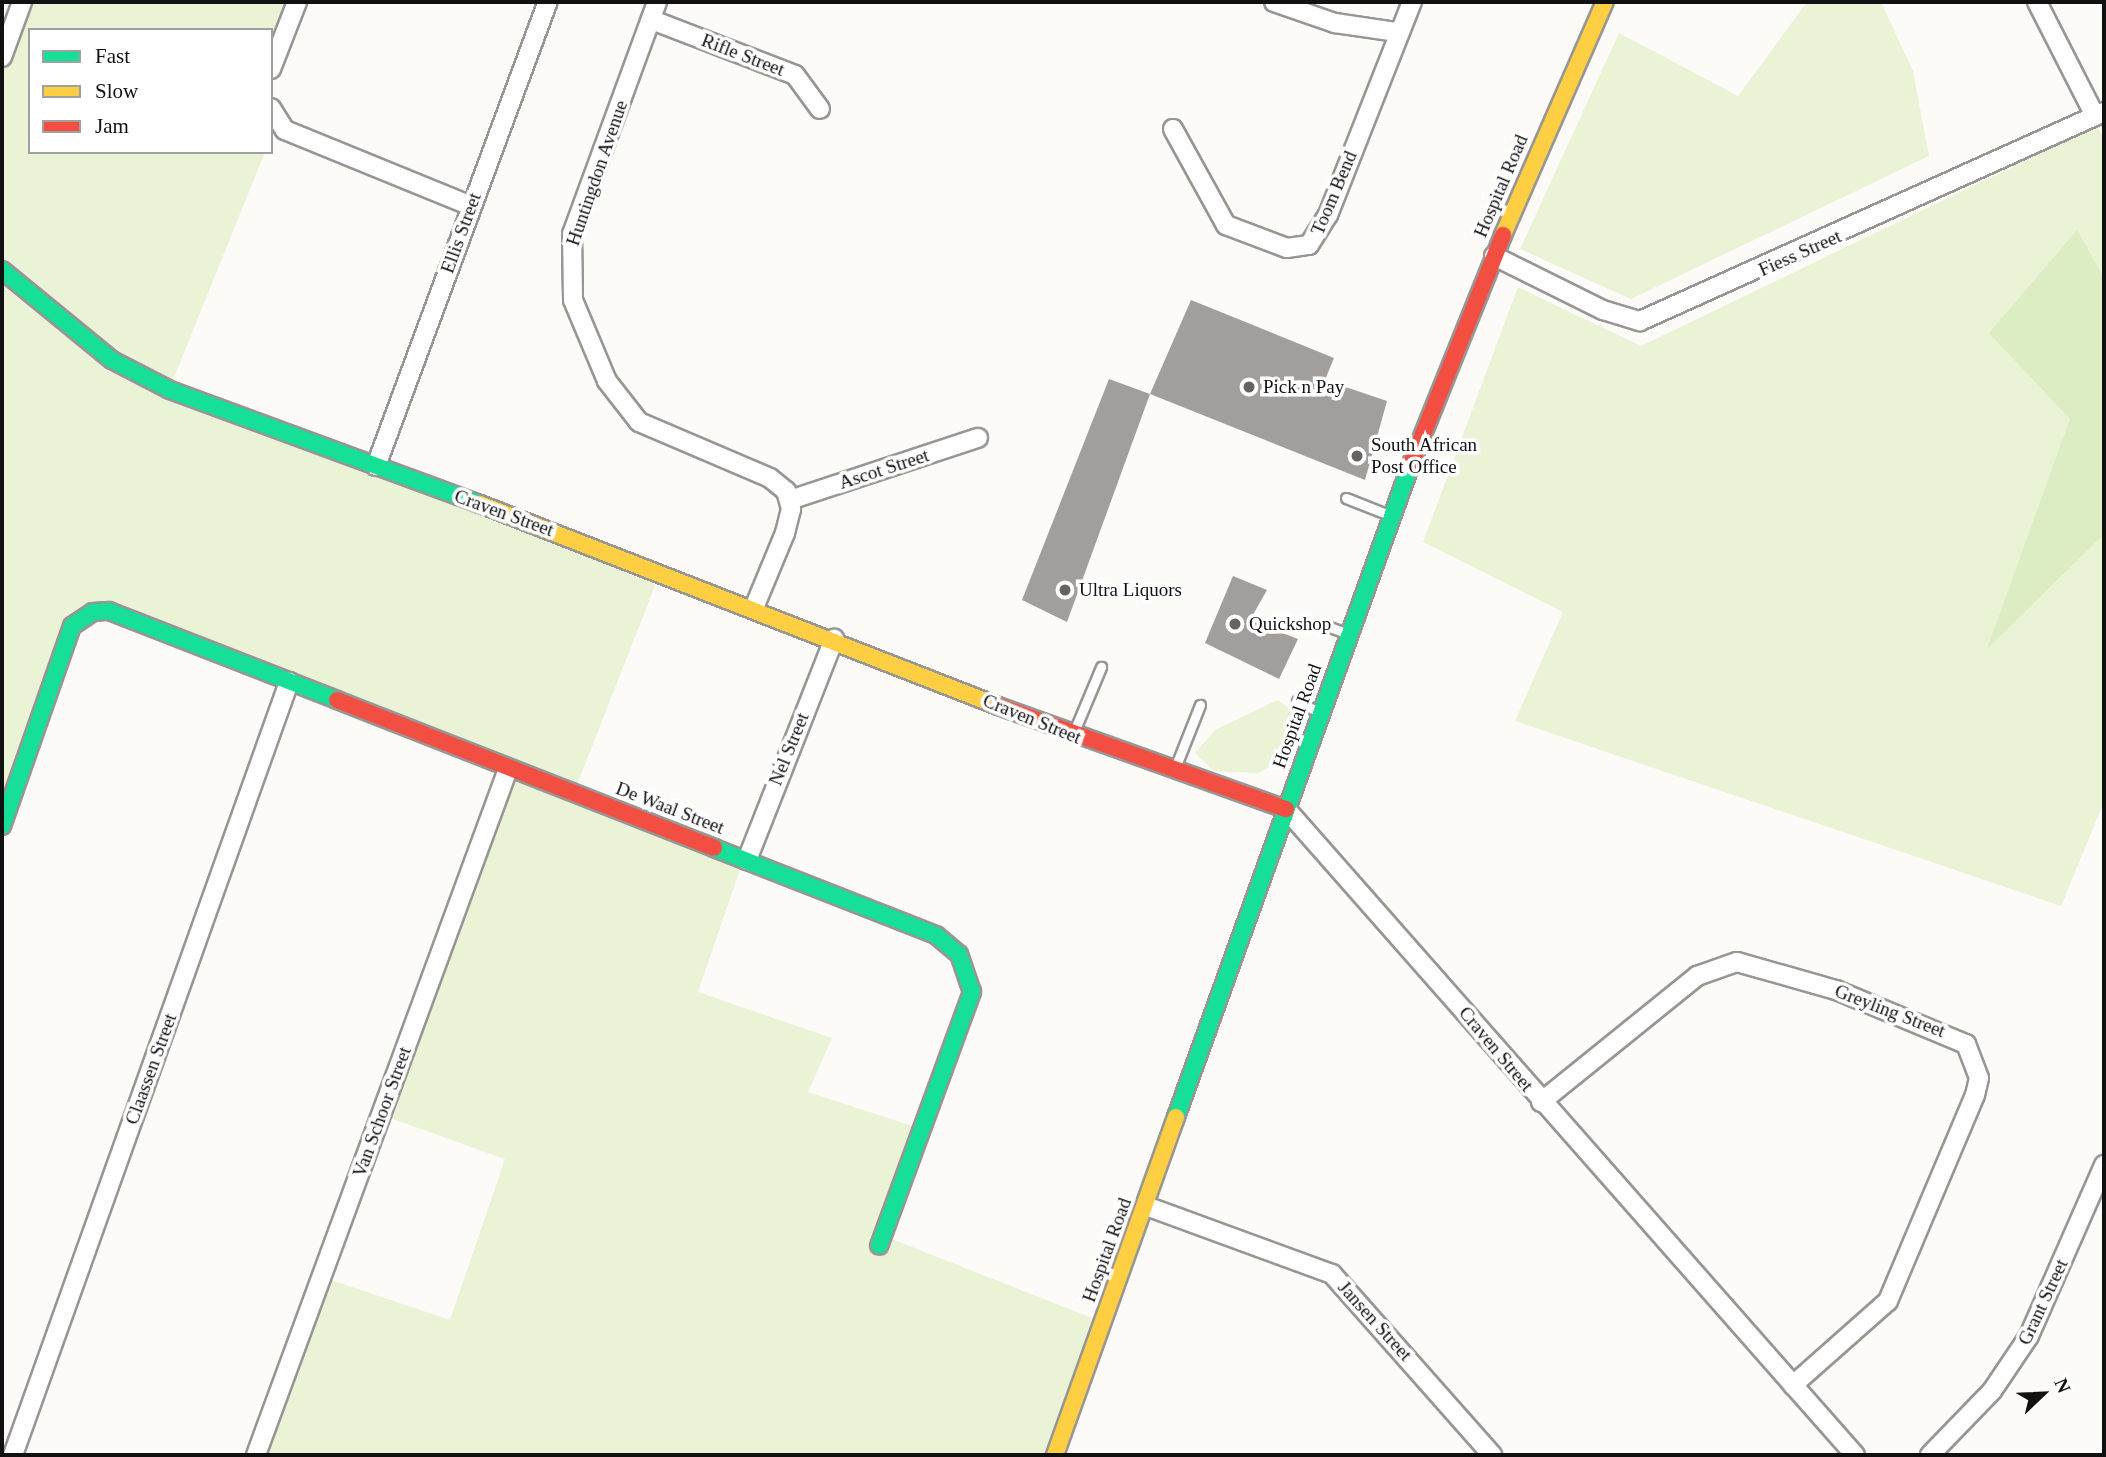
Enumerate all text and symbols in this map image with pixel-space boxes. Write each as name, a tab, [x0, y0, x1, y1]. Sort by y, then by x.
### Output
legend	[28, 28, 273, 154]
street label: Rifle Street	[698, 29, 788, 81]
text: Fast	[95, 44, 130, 68]
text: Slow	[95, 79, 138, 103]
street label: Huntingdon Avenue	[561, 97, 633, 249]
text: Jam	[95, 114, 129, 138]
street label: Hospital Road	[1469, 131, 1533, 241]
street label: Toom Bend	[1306, 148, 1362, 238]
street label: Ellis Street	[436, 190, 486, 276]
street label: Fiess Street	[1755, 225, 1845, 281]
place label: Pick n Pay	[1263, 376, 1344, 398]
marker: Pick n Pay	[1241, 379, 1257, 395]
place label: South African Post Office	[1371, 434, 1478, 478]
street label: Ascot Street	[836, 444, 932, 494]
marker: South African Post Office	[1349, 448, 1365, 464]
street label: Craven Street	[451, 485, 557, 541]
place label: Ultra Liquors	[1079, 579, 1182, 601]
marker: Ultra Liquors	[1057, 582, 1073, 598]
place label: Quickshop	[1249, 613, 1331, 635]
marker: Quickshop	[1227, 616, 1243, 632]
street label: Hospital Road	[1268, 661, 1326, 771]
street label: Craven Street	[980, 689, 1084, 749]
street label: Nel Street	[764, 709, 814, 789]
street label: De Waal Street	[612, 777, 728, 839]
street label: Greyling Street	[1831, 979, 1949, 1043]
street label: Craven Street	[1454, 1002, 1538, 1096]
street label: Claassen Street	[120, 1010, 182, 1128]
street label: Van Schoor Street	[348, 1044, 416, 1180]
street label: Hospital Road	[1078, 1195, 1136, 1305]
street label: Grant Street	[2013, 1255, 2073, 1349]
street label: Jansen Street	[1333, 1276, 1417, 1366]
north arrow	[2008, 1359, 2078, 1429]
text: N	[2050, 1375, 2075, 1396]

